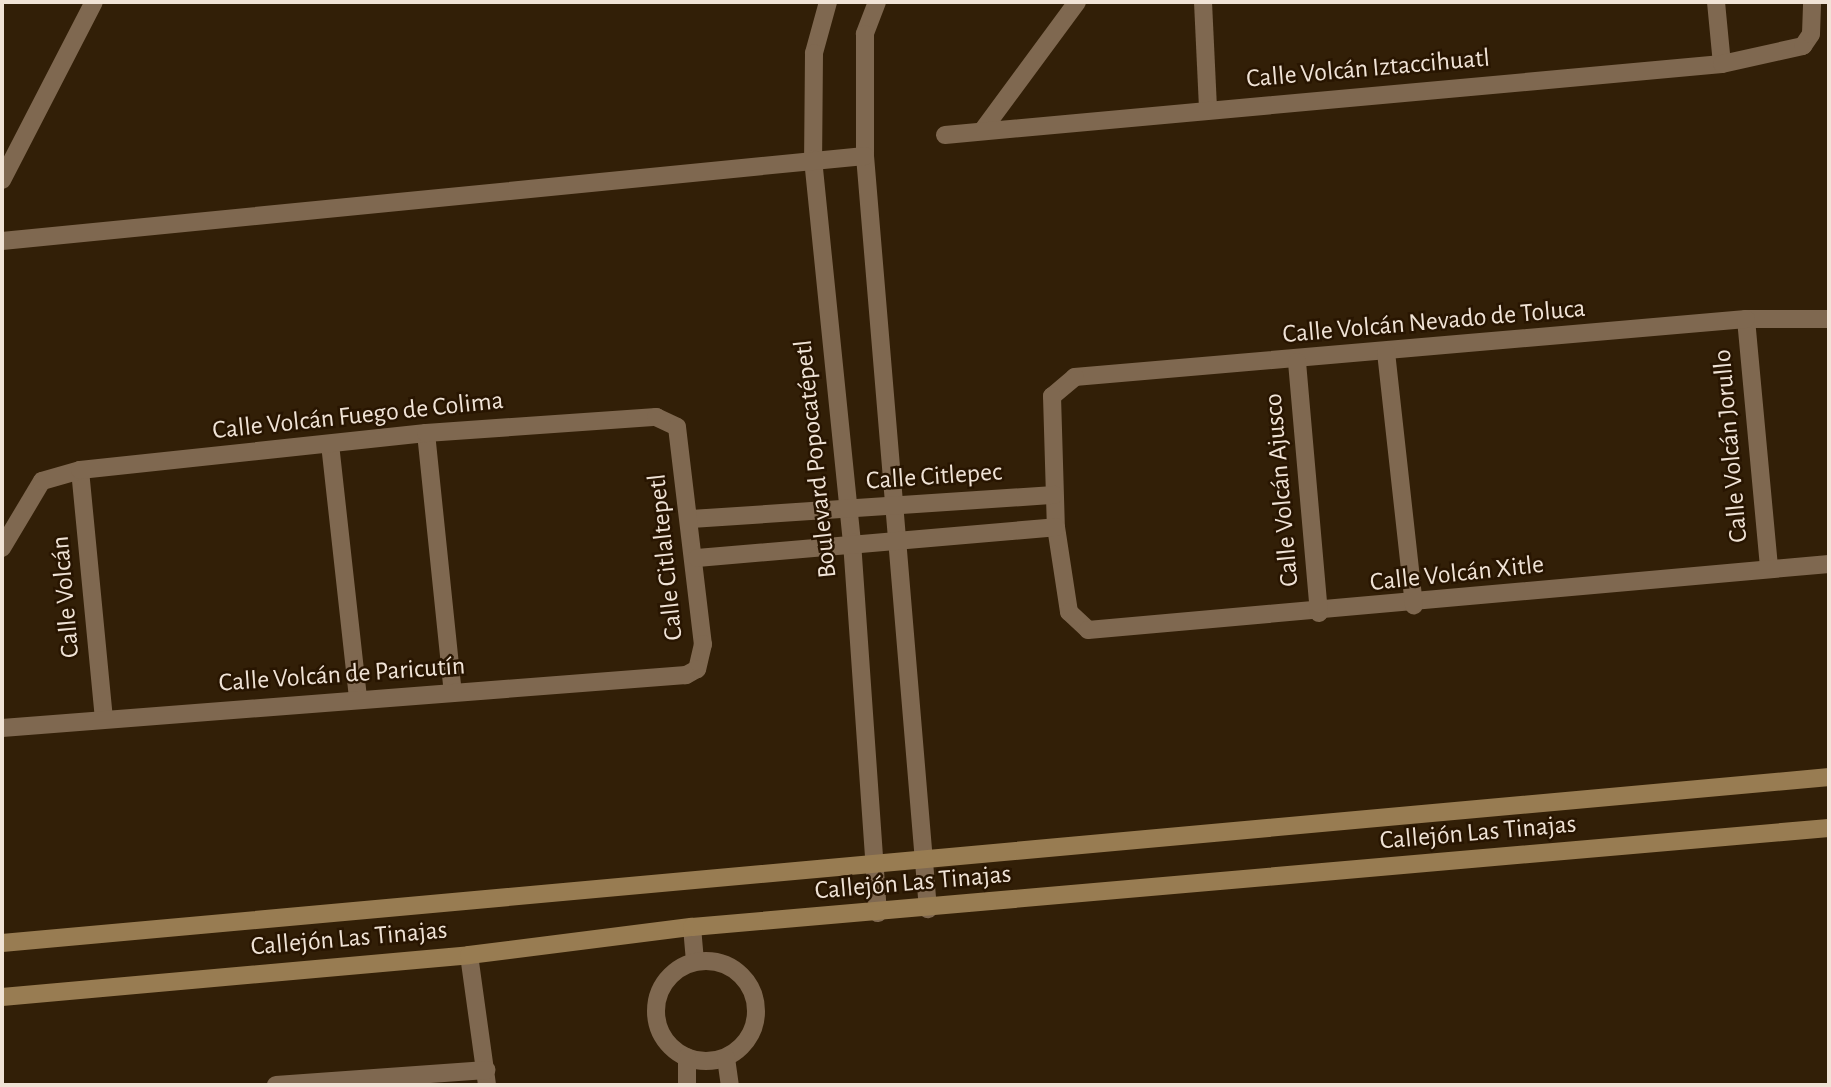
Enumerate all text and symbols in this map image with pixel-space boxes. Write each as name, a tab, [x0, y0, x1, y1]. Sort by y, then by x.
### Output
street label: Calle Volcán Iztaccihuatl	[1245, 43, 1491, 95]
street label: Calle Volcán Nevado de Toluca	[1281, 293, 1587, 351]
street label: Boulevard Popocatépetl	[788, 338, 844, 580]
street label: Calle Volcán Jorullo	[1707, 348, 1755, 544]
street label: Calle Volcán Fuego de Colima	[211, 385, 505, 447]
street label: Calle Volcán Ajusco	[1258, 392, 1306, 588]
street label: Calle Citlepec	[865, 457, 1003, 497]
street label: Calle Citlaltepetl	[642, 472, 690, 642]
street label: Calle Volcán	[45, 535, 87, 659]
street label: Calle Volcán Xitle	[1368, 549, 1546, 599]
street label: Calle Volcán de Paricutín	[218, 651, 466, 699]
street label: Callejón Las Tinajas	[1378, 809, 1578, 857]
street label: Callejón Las Tinajas	[813, 859, 1013, 907]
street label: Callejón Las Tinajas	[249, 915, 449, 963]

